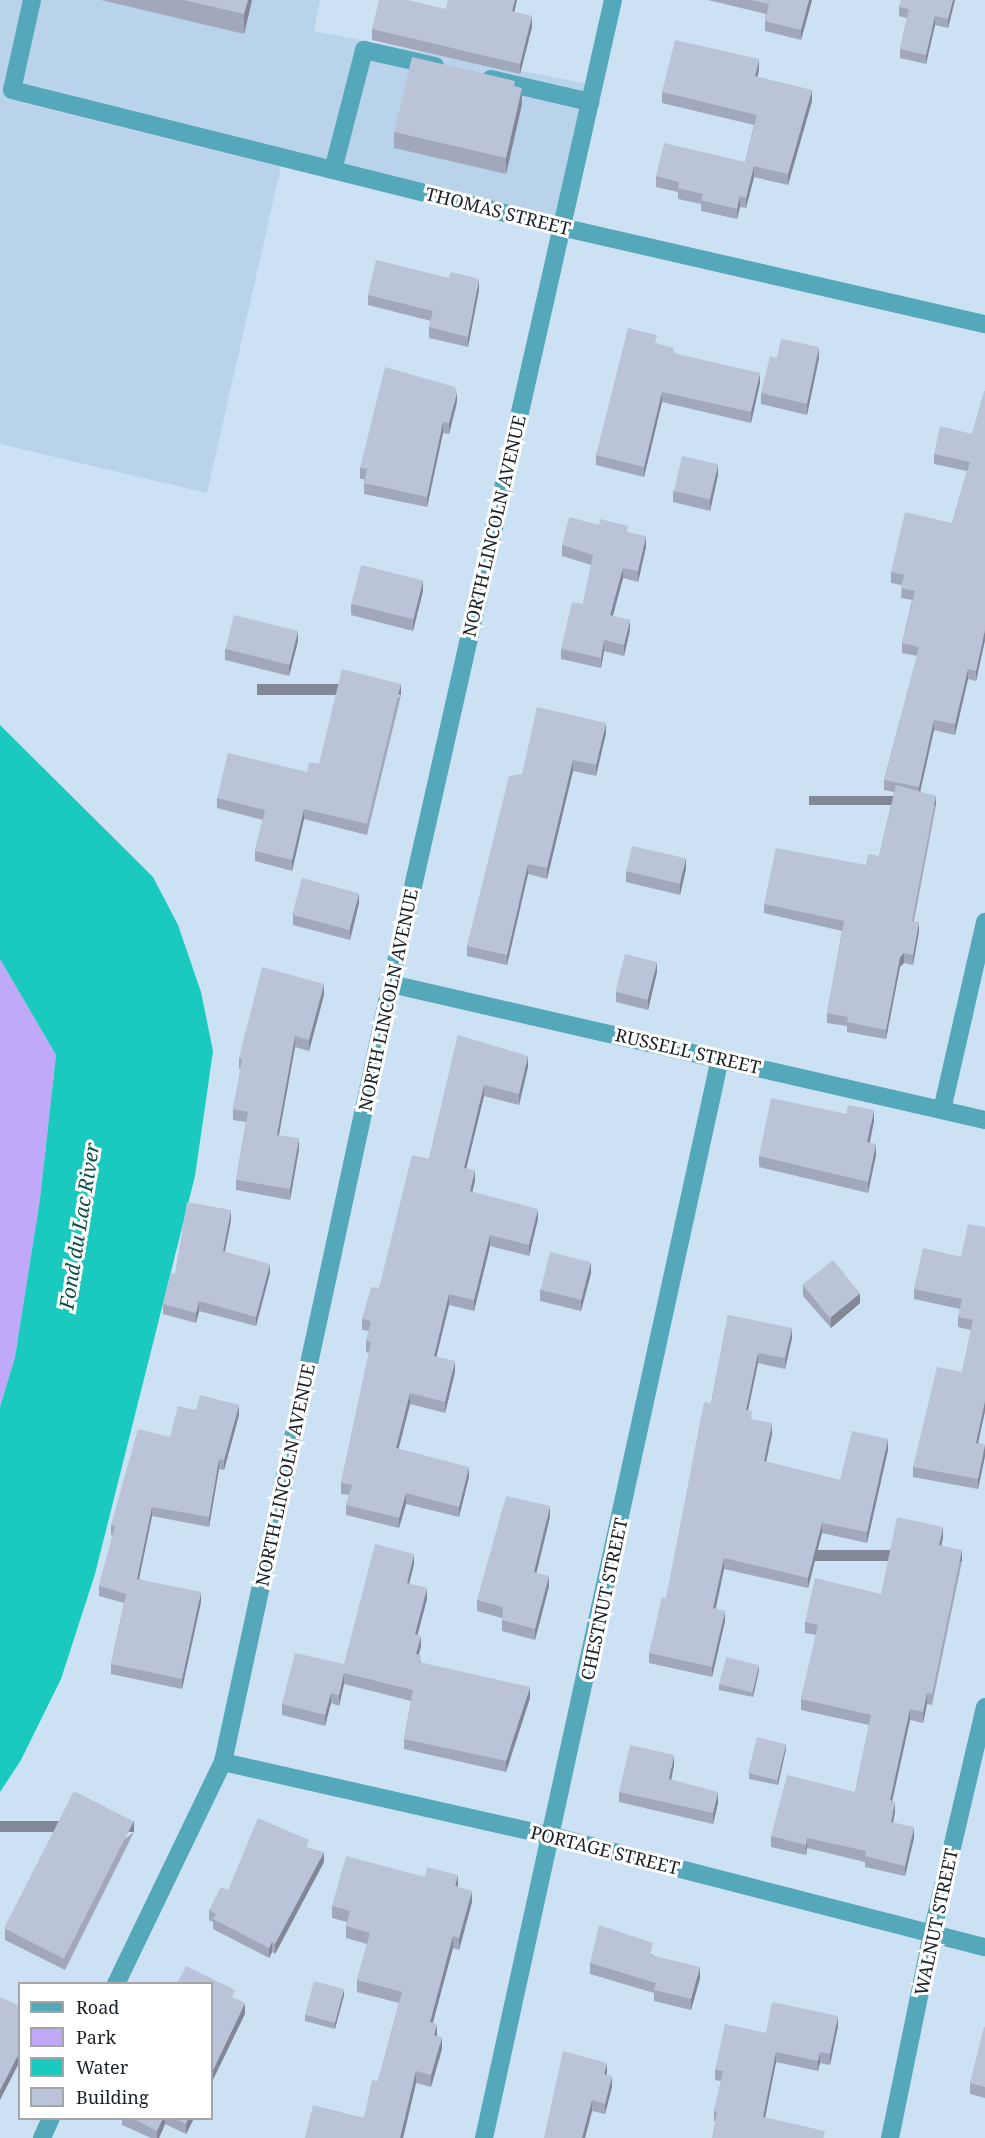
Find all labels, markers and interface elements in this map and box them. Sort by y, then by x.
street label: THOMAS STREET [423,183,573,239]
street label: NORTH LINCOLN AVENUE [458,413,530,639]
street label: NORTH LINCOLN AVENUE [354,887,422,1113]
street label: RUSSELL STREET [613,1024,763,1078]
water label: Fond du Lac River [54,1141,104,1311]
street label: NORTH LINCOLN AVENUE [251,1362,319,1588]
street label: CHESTNUT STREET [576,1516,632,1682]
street label: PORTAGE STREET [528,1821,682,1879]
street label: WALNUT STREET [910,1847,962,1997]
legend [18,1982,213,2120]
text: Road [76,1995,119,2019]
text: Park [76,2025,116,2049]
text: Water [76,2055,128,2079]
text: Building [76,2085,149,2109]

